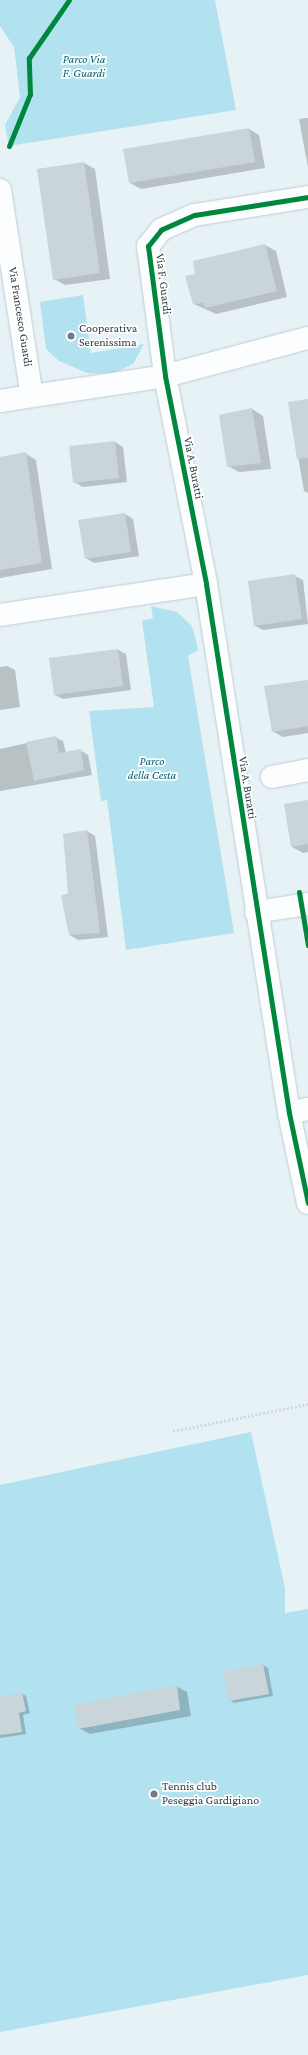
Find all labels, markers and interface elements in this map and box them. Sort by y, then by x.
park label: Parco Via F. Guardi [63,53,105,81]
street label: Via F. Guardi [152,253,174,315]
street label: Via Francesco Guardi [5,266,35,368]
place label: Cooperativa Serenissima [79,322,137,350]
marker: Cooperativa Serenissima [66,331,76,341]
street label: Via A. Buratti [180,436,206,500]
park label: Parco della Cesta [128,755,176,783]
street label: Via A. Buratti [235,756,259,820]
place label: Tennis club Peseggia Gardigiano [162,1780,259,1808]
marker: Tennis club Peseggia Gardigiano [149,1789,159,1799]

